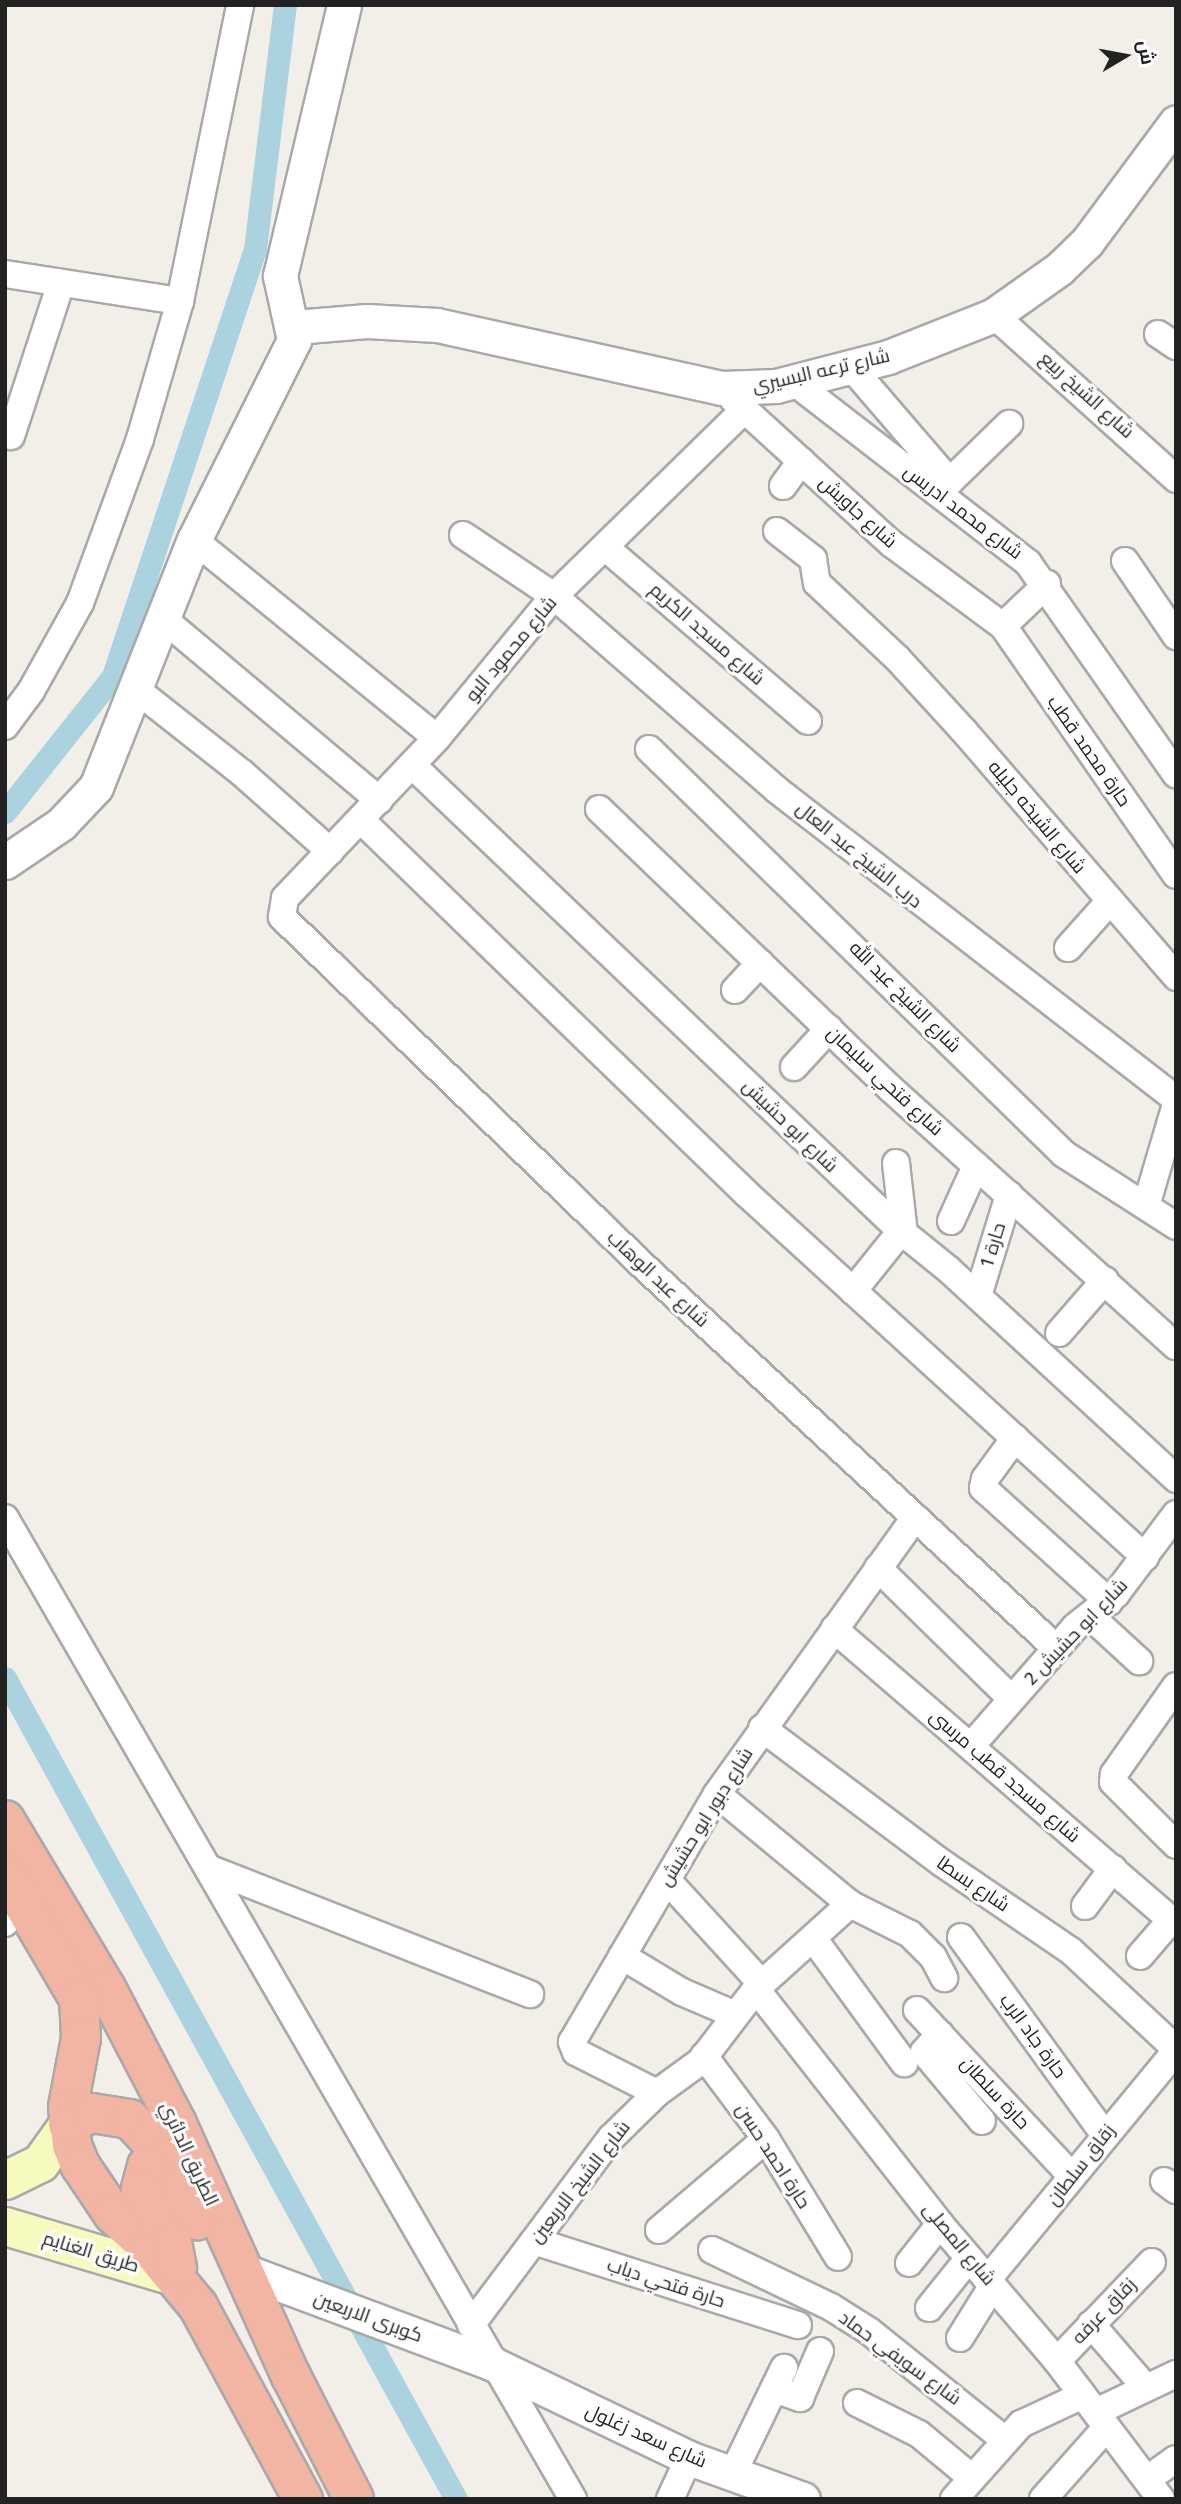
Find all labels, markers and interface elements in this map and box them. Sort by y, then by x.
north arrow [1090,21,1160,91]
text: ش [1133,38,1160,66]
street label: شارع ترعه البسيري [750,344,892,398]
street label: شارع الشيخ ربيع [1035,347,1139,443]
street label: شارع محمد ادريس [899,460,1027,564]
street label: شارع جاويش [814,471,902,553]
street label: شارع مسجد الكريم [645,578,769,690]
street label: شارع محمود البو [460,592,562,706]
street label: حارة محمد قطب [1042,691,1136,811]
street label: شارع الشيخه جليله [983,756,1091,878]
street label: درب الشيخ عبد العال [791,797,927,913]
street label: شارع الشيخ عبد الله [845,937,965,1057]
street label: شارع فتحي سليمان [822,1021,948,1141]
street label: شارع ابو حشيش [737,1075,843,1177]
street label: حارة 1 [975,1220,1011,1270]
street label: شارع عبد الوهاب [602,1226,714,1332]
street label: شارع ابو حشيش 2 [1020,1574,1132,1690]
street label: شارع مسجد قطب مرسى [925,1704,1085,1848]
street label: شارع دبور ابو حشيش [654,1743,758,1891]
street label: شارع بسطا [932,1851,1014,1917]
street label: حارة جاد الرب [995,1989,1071,2083]
street label: حارة سلطان [956,2052,1034,2134]
street label: الطريق الدائري [155,2098,223,2210]
street label: حارة احمد حسن [731,2099,815,2213]
street label: شارع الشيخ الاربعين [525,2116,635,2248]
street label: زقاق سلطان [1042,2120,1120,2210]
street label: شارع المصلى [918,2198,1000,2290]
street label: طريق الغنايم [40,2227,142,2277]
street label: حارة فتحي دياب [604,2253,728,2313]
street label: زقاق عرفه [1067,2273,1141,2349]
street label: كوبرى الاربعين [311,2287,425,2347]
street label: شارع سويفي حماد [834,2306,966,2410]
street label: شارع سعد زغلول [582,2399,710,2473]

